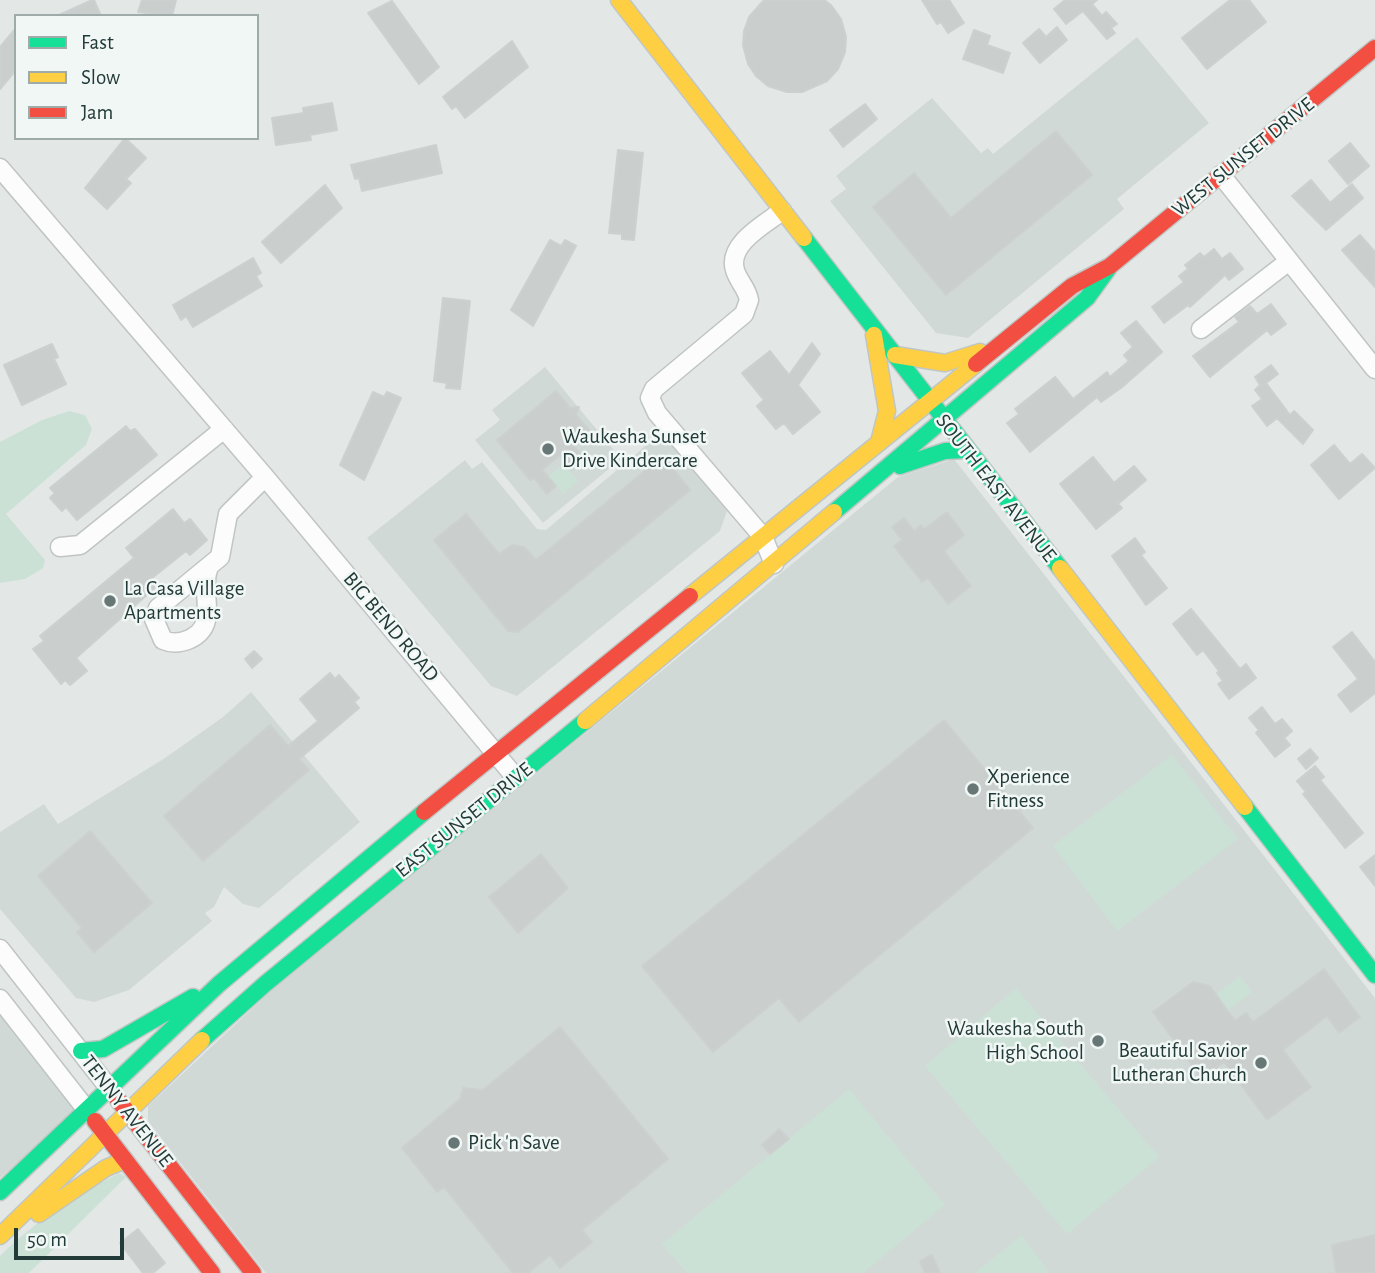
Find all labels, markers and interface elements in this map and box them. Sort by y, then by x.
legend [14,14,259,140]
text: Fast [81,32,114,53]
text: Slow [81,67,120,88]
street label: WEST SUNSET DRIVE [1167,92,1319,222]
text: Jam [81,102,113,123]
street label: SOUTH EAST AVENUE [930,409,1062,567]
place label: Waukesha Sunset Drive Kindercare [562,424,706,474]
marker: Waukesha Sunset Drive Kindercare [540,441,556,457]
street label: BIG BEND ROAD [338,567,444,687]
place label: La Casa Village Apartments [124,576,244,626]
marker: La Casa Village Apartments [102,593,118,609]
street label: EAST SUNSET DRIVE [390,757,538,883]
place label: Xperience Fitness [987,764,1070,814]
marker: Xperience Fitness [965,781,981,797]
place label: Waukesha South High School [947,1016,1084,1066]
marker: Waukesha South High School [1090,1033,1106,1049]
place label: Beautiful Savior Lutheran Church [1112,1038,1247,1088]
street label: TENNY AVENUE [76,1050,178,1172]
marker: Beautiful Savior Lutheran Church [1253,1055,1269,1071]
place label: Pick 'n Save [468,1130,560,1156]
marker: Pick 'n Save [446,1135,462,1151]
scale bar [18,1214,128,1258]
text: 50 m [27,1229,67,1250]

